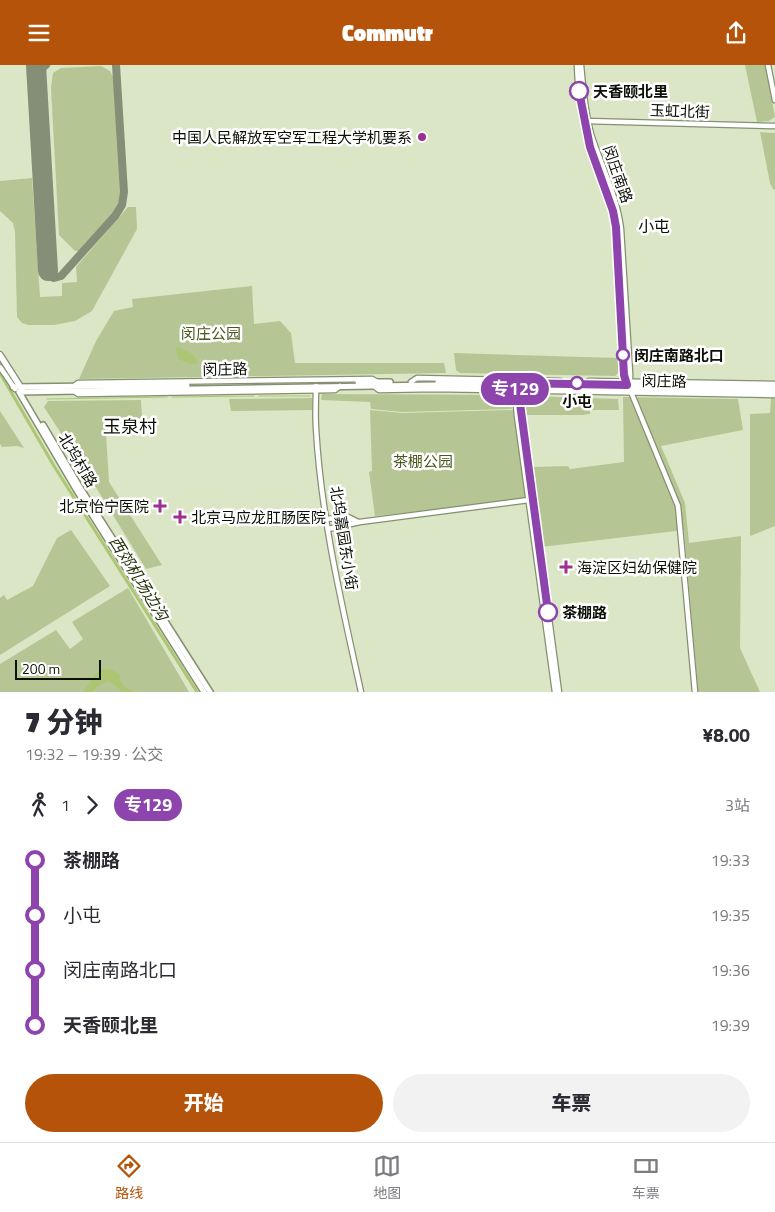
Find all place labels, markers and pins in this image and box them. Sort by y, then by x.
place label: 天香颐北里 [593,80,668,103]
marker: 天香颐北里 [569,81,589,101]
place label: 中国人民解放军空军工程大学机要系 [172,126,412,149]
marker: 中国人民解放军空军工程大学机要系 [416,131,428,143]
place label: 闵庄南路北口 [634,344,724,367]
marker: 闵庄南路北口 [616,348,630,362]
marker: 小屯 [570,376,584,390]
place label: 小屯 [562,390,592,413]
place label: 北京怡宁医院 [59,495,149,518]
marker: 北京怡宁医院 [153,499,167,513]
place label: 北京马应龙肛肠医院 [191,506,326,529]
marker: 北京马应龙肛肠医院 [173,510,187,524]
place label: 海淀区妇幼保健院 [577,556,697,579]
marker: 海淀区妇幼保健院 [559,560,573,574]
place label: 茶棚路 [562,601,607,624]
marker: 茶棚路 [538,602,558,622]

